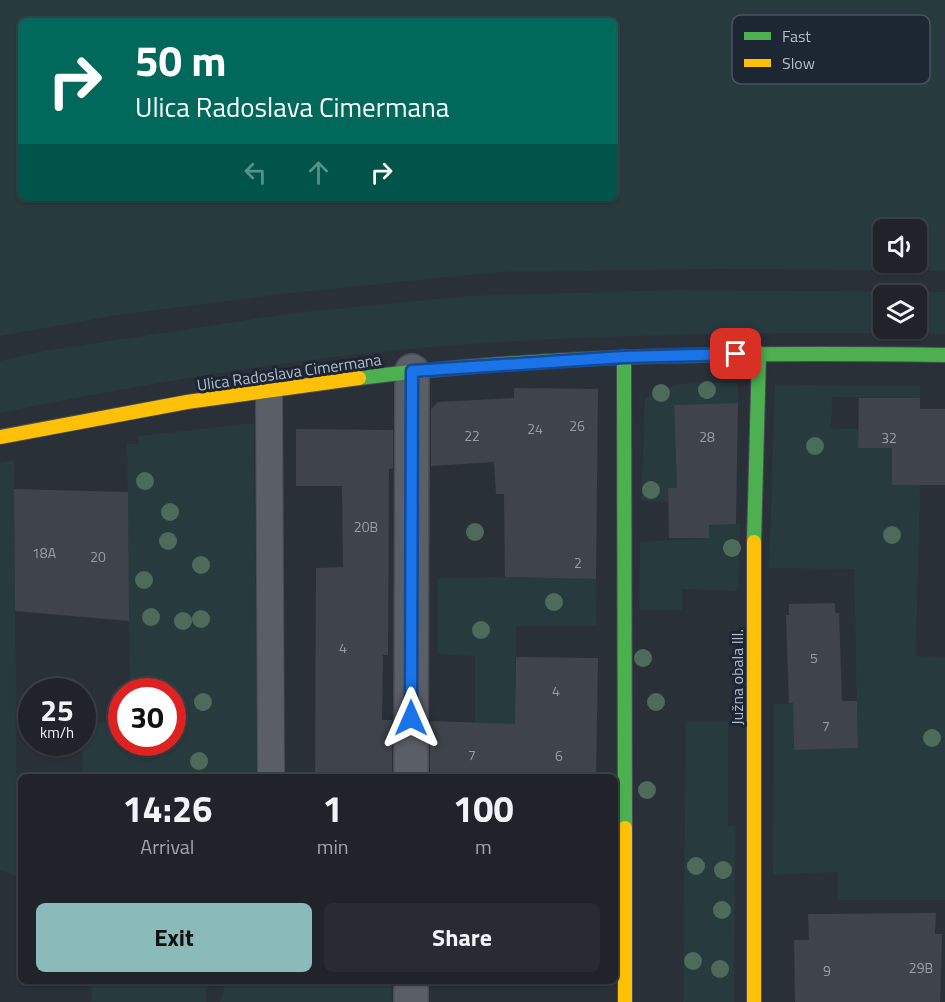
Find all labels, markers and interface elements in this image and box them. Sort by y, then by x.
legend [732,15,930,84]
text: Fast [782,24,811,48]
text: 50 m [135,28,227,92]
icon: right [36,42,114,120]
text: Slow [782,51,815,75]
text: Ulica Radoslava Cimermana [135,86,449,127]
icon: left [239,156,272,189]
icon: ahead [302,156,335,189]
icon: right [365,156,398,189]
map controls [873,219,927,339]
button: sound [873,219,927,273]
button: layers [873,285,927,339]
pin [710,328,761,379]
icon: arrive [719,337,752,370]
street label: Ulica Radoslava Cimermana [195,347,383,397]
house number: 26 [569,415,585,436]
house number: 24 [527,418,543,439]
house number: 22 [464,425,480,446]
house number: 28 [699,426,715,447]
house number: 32 [881,427,897,448]
house number: 20B [354,516,378,537]
house number: 18A [32,542,57,563]
house number: 20 [90,546,106,567]
house number: 2 [574,552,582,573]
street label: Južna obala III. [725,629,749,725]
house number: 4 [339,637,347,658]
house number: 5 [810,647,818,668]
speed limit sign: 30 [108,678,186,756]
house number: 4 [552,680,560,701]
position arrow [379,686,443,750]
text: 25 [40,687,74,733]
house number: 7 [822,715,830,736]
text: km/h [40,721,74,744]
house number: 7 [468,744,476,765]
house number: 6 [555,745,563,766]
text: 14:26 [122,781,212,836]
text: 1 [323,781,343,836]
text: 100 [453,781,514,836]
text: Arrival [140,831,195,862]
text: min [317,831,349,862]
text: m [475,831,492,862]
button: Exit [36,903,312,972]
button: Share [324,903,600,972]
house number: 29B [909,957,933,978]
house number: 9 [823,960,831,981]

